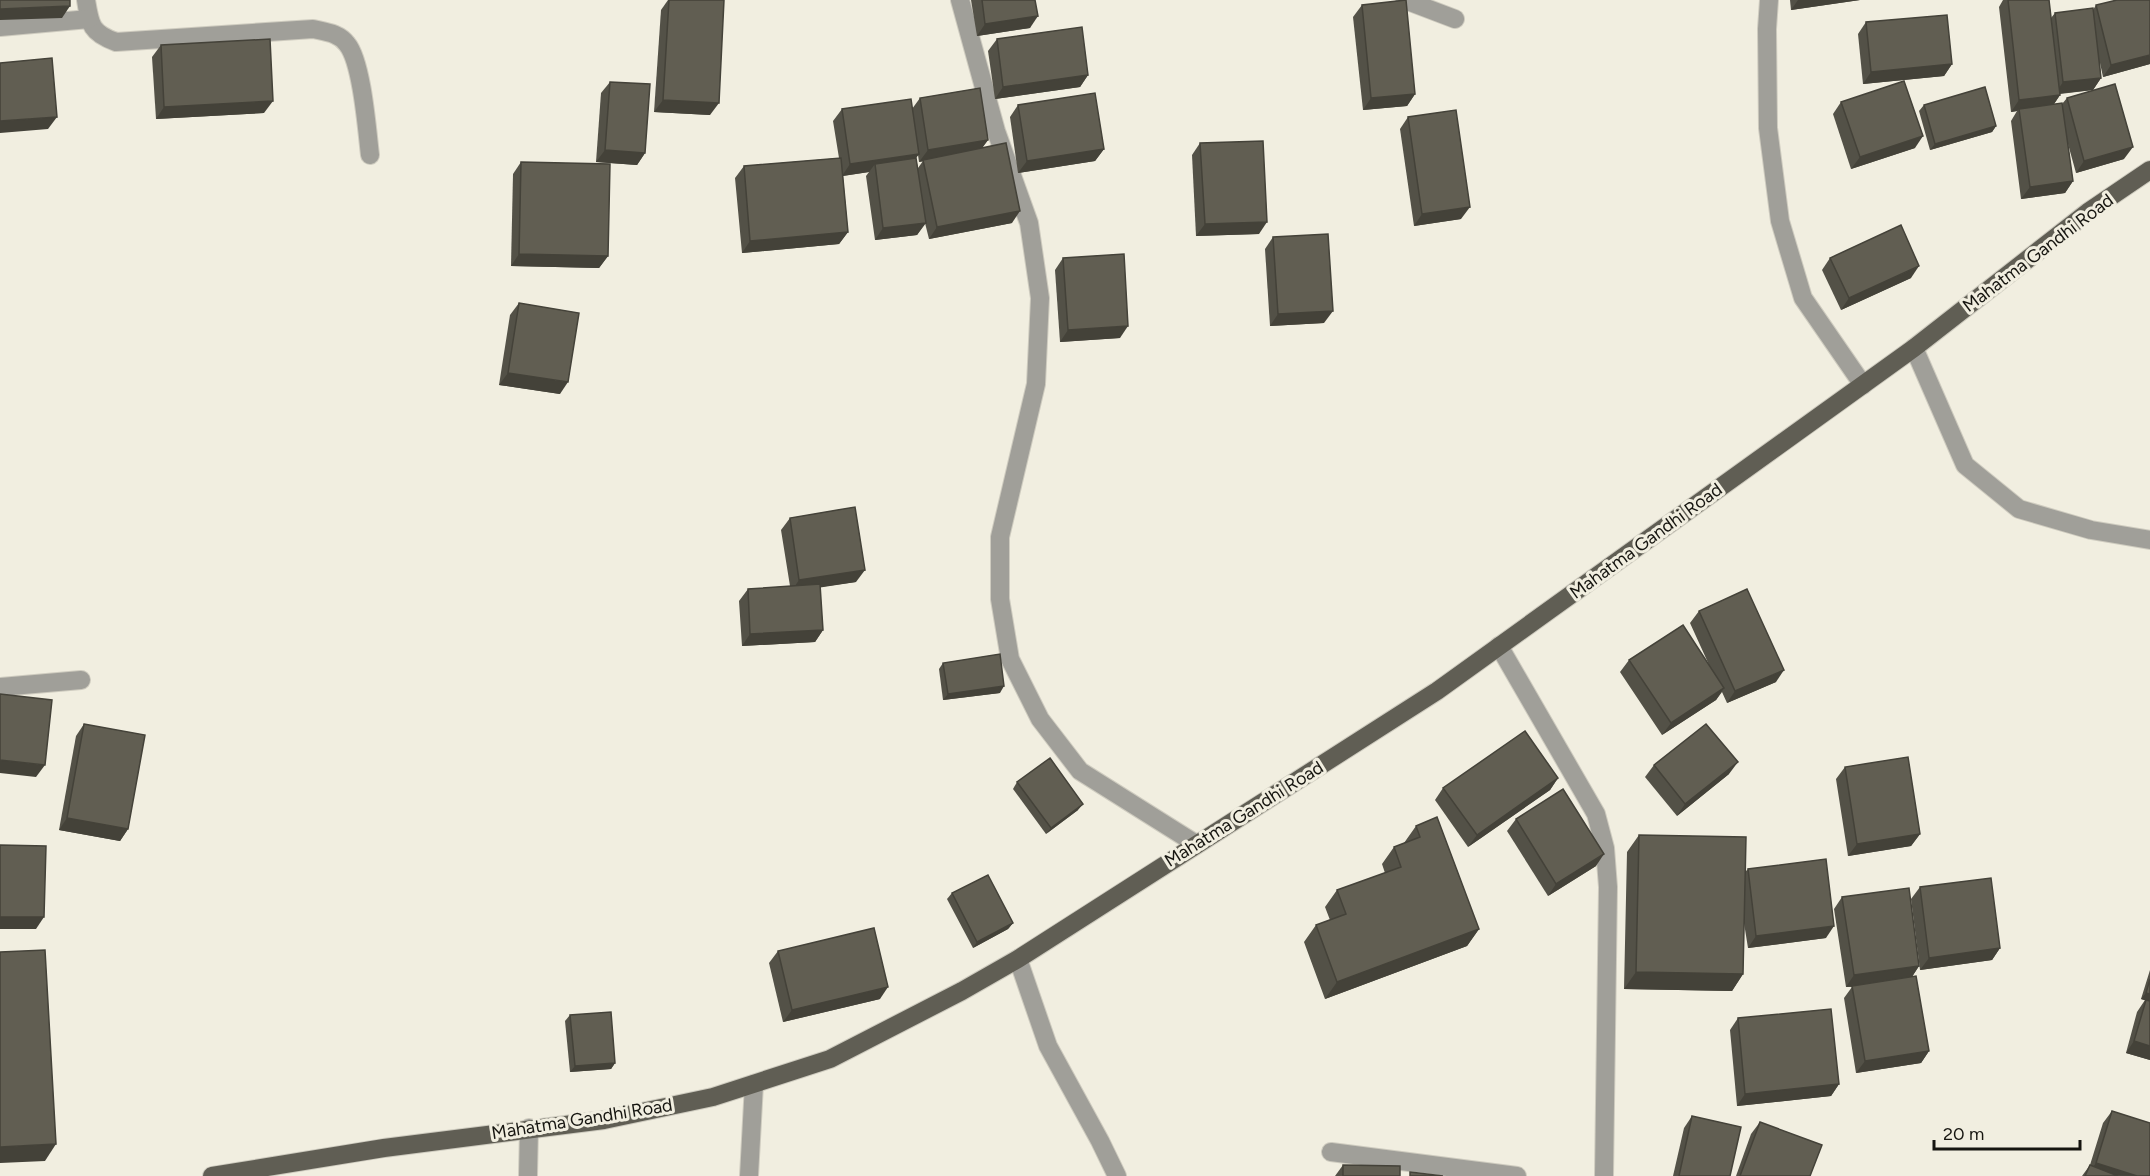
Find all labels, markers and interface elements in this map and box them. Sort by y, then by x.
street label: Mahatma Gandhi Road [1958,189,2118,317]
street label: Mahatma Gandhi Road [1566,478,1726,604]
street label: Mahatma Gandhi Road [1161,756,1327,872]
street label: Mahatma Gandhi Road [490,1094,674,1144]
scale bar [1934,1113,2080,1151]
text: 20 m [1943,1123,1984,1145]

